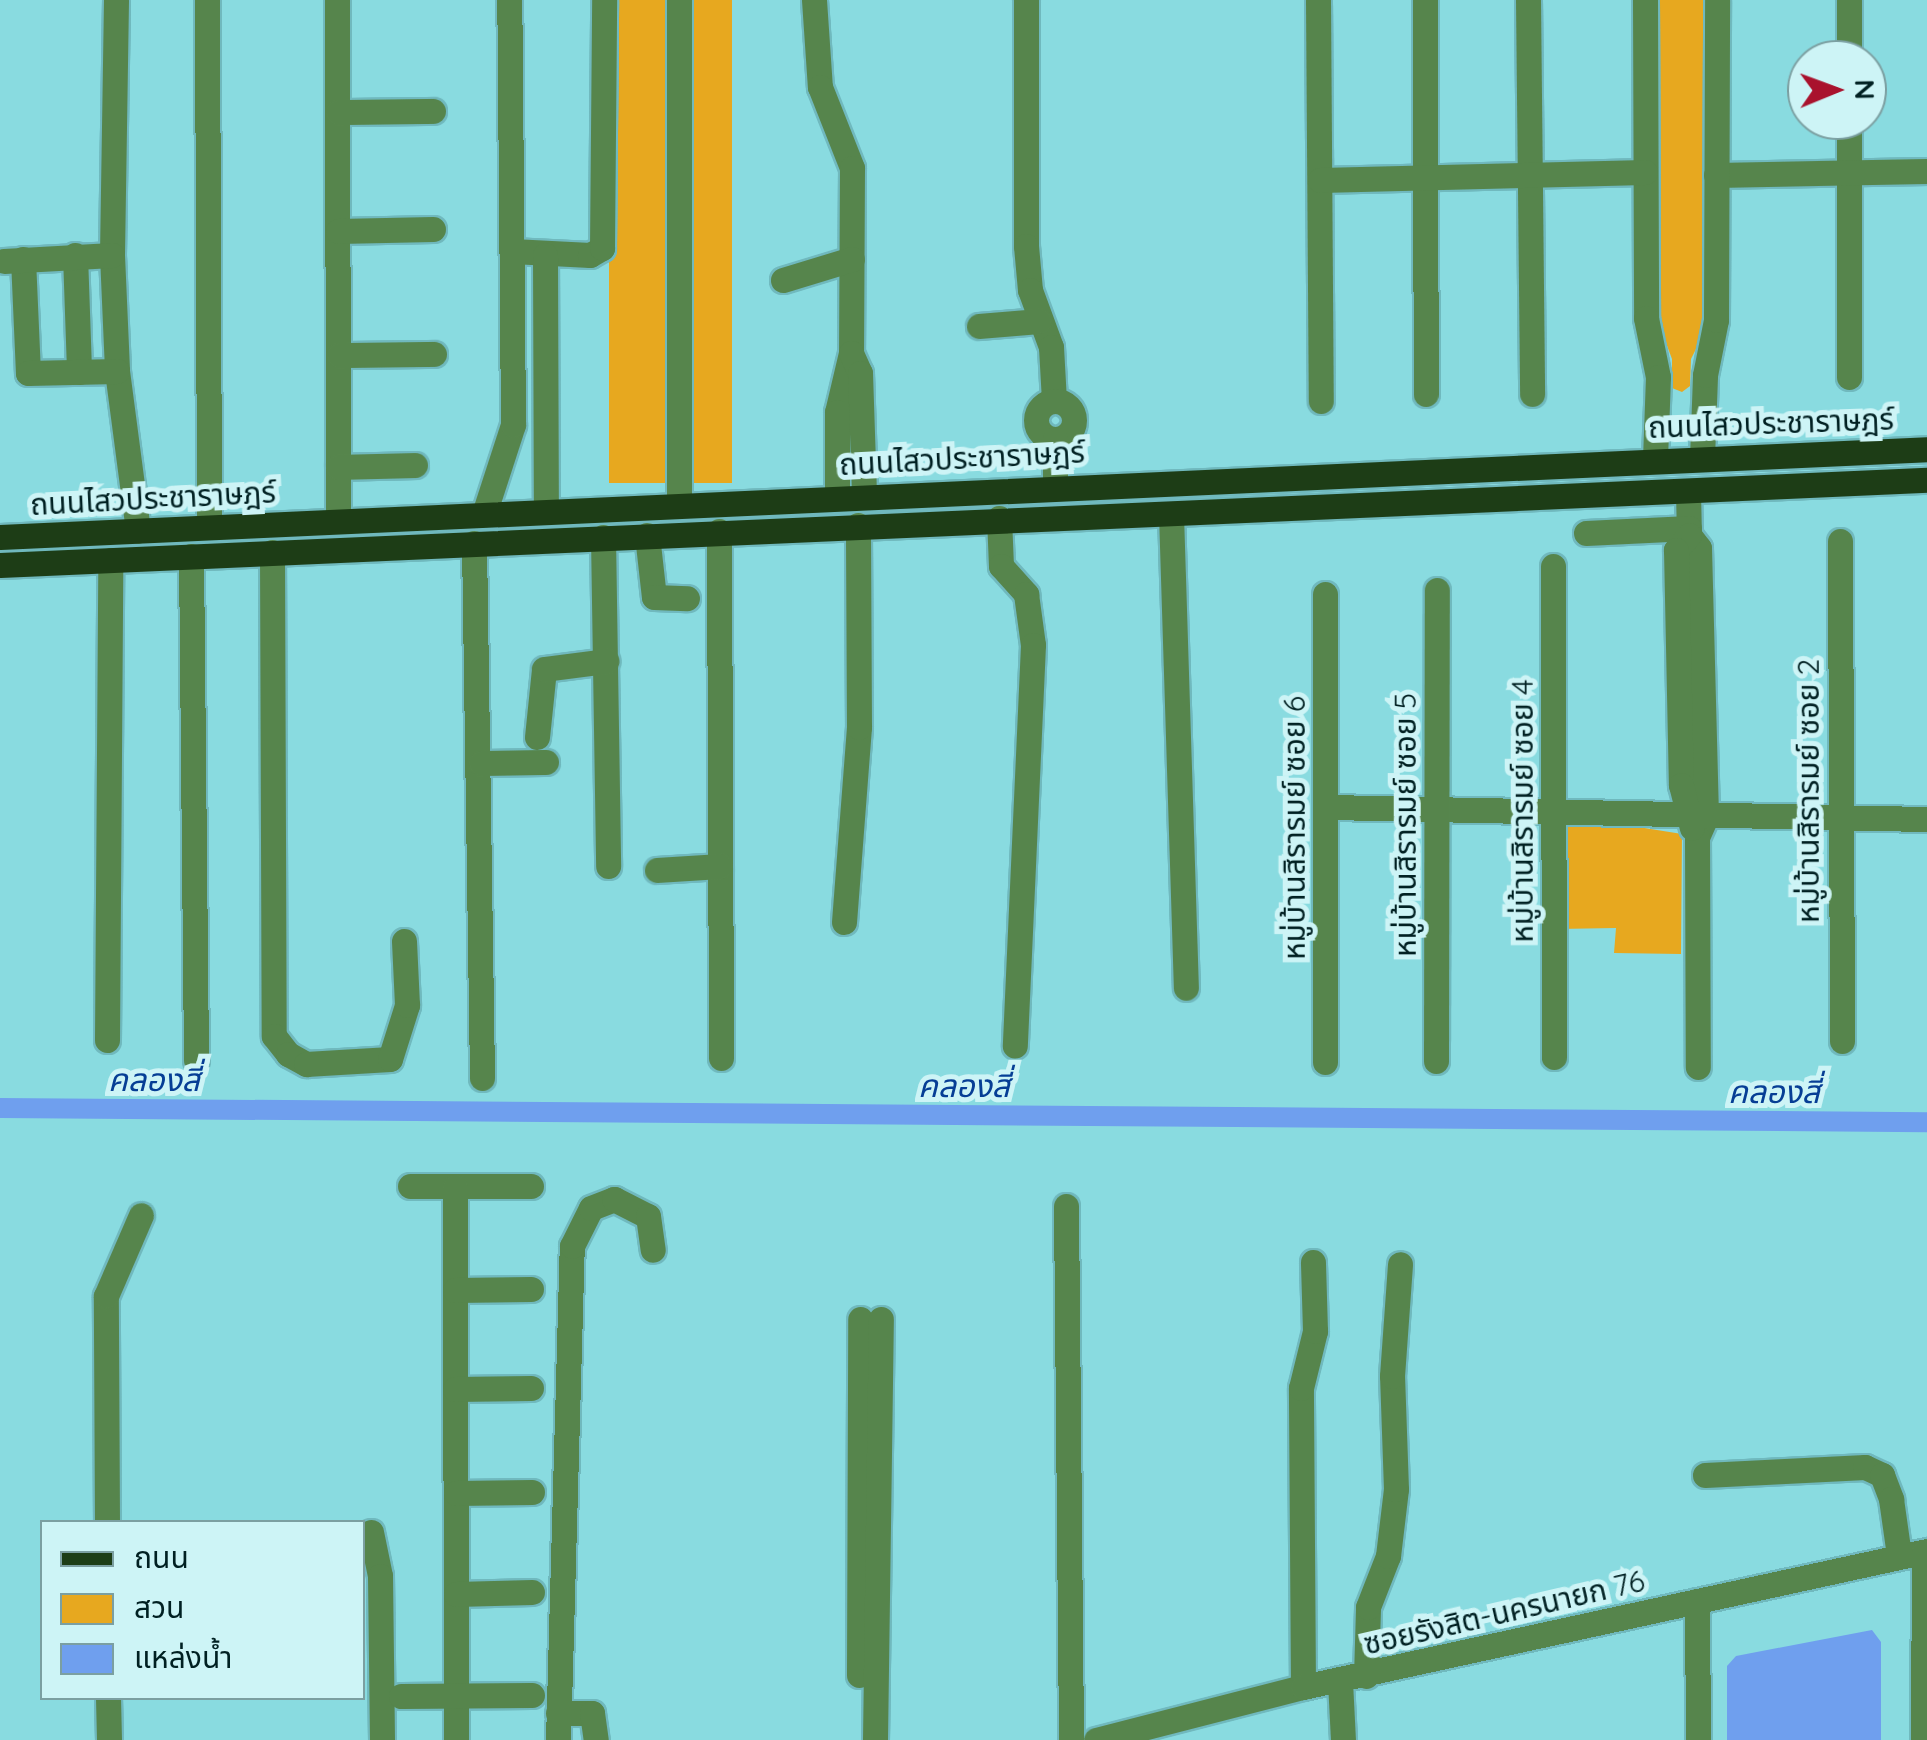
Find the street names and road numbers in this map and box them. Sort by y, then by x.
street label: ถนนไสวประชาราษฎร์ [1647,401,1895,445]
street label: ถนนไสวประชาราษฎร์ [838,434,1086,482]
street label: ถนนไสวประชาราษฎร์ [29,474,277,522]
street label: หมู่บ้านสิรารมย์ ซอย 2 [1790,659,1826,923]
street label: หมู่บ้านสิรารมย์ ซอย 4 [1504,679,1540,943]
street label: หมู่บ้านสิรารมย์ ซอย 5 [1387,693,1423,957]
street label: หมู่บ้านสิรารมย์ ซอย 6 [1276,696,1312,960]
street label: ซอยรังสิต-นครนายก 76 [1360,1562,1648,1662]

